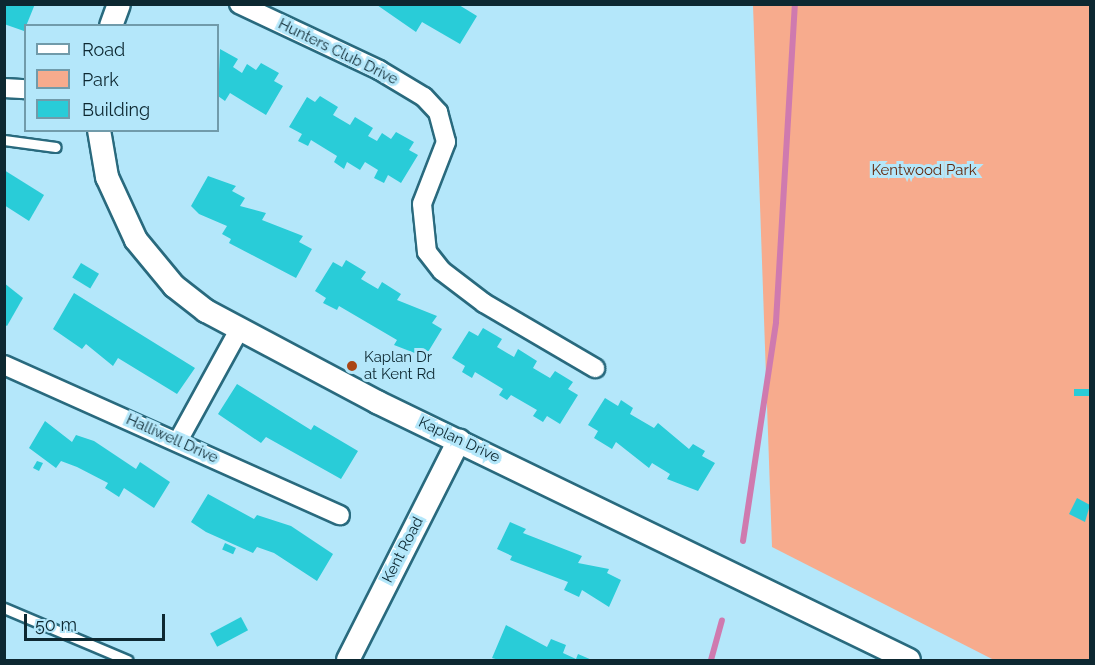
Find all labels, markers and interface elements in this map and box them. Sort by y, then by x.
street label: Hunters Club Drive [275,15,401,89]
legend [24,24,219,132]
text: Road [82,39,125,60]
text: Park [82,69,119,90]
text: Building [82,99,150,120]
park label: Kentwood Park [871,162,977,180]
place label: Kaplan Dr at Kent Rd [364,348,435,383]
marker: Kaplan Dr at Kent Rd [345,359,359,373]
street label: Halliwell Drive [123,411,221,467]
street label: Kaplan Drive [415,413,503,467]
street label: Kent Road [379,514,427,586]
scale bar [27,602,168,640]
text: 50 m [35,614,77,635]

